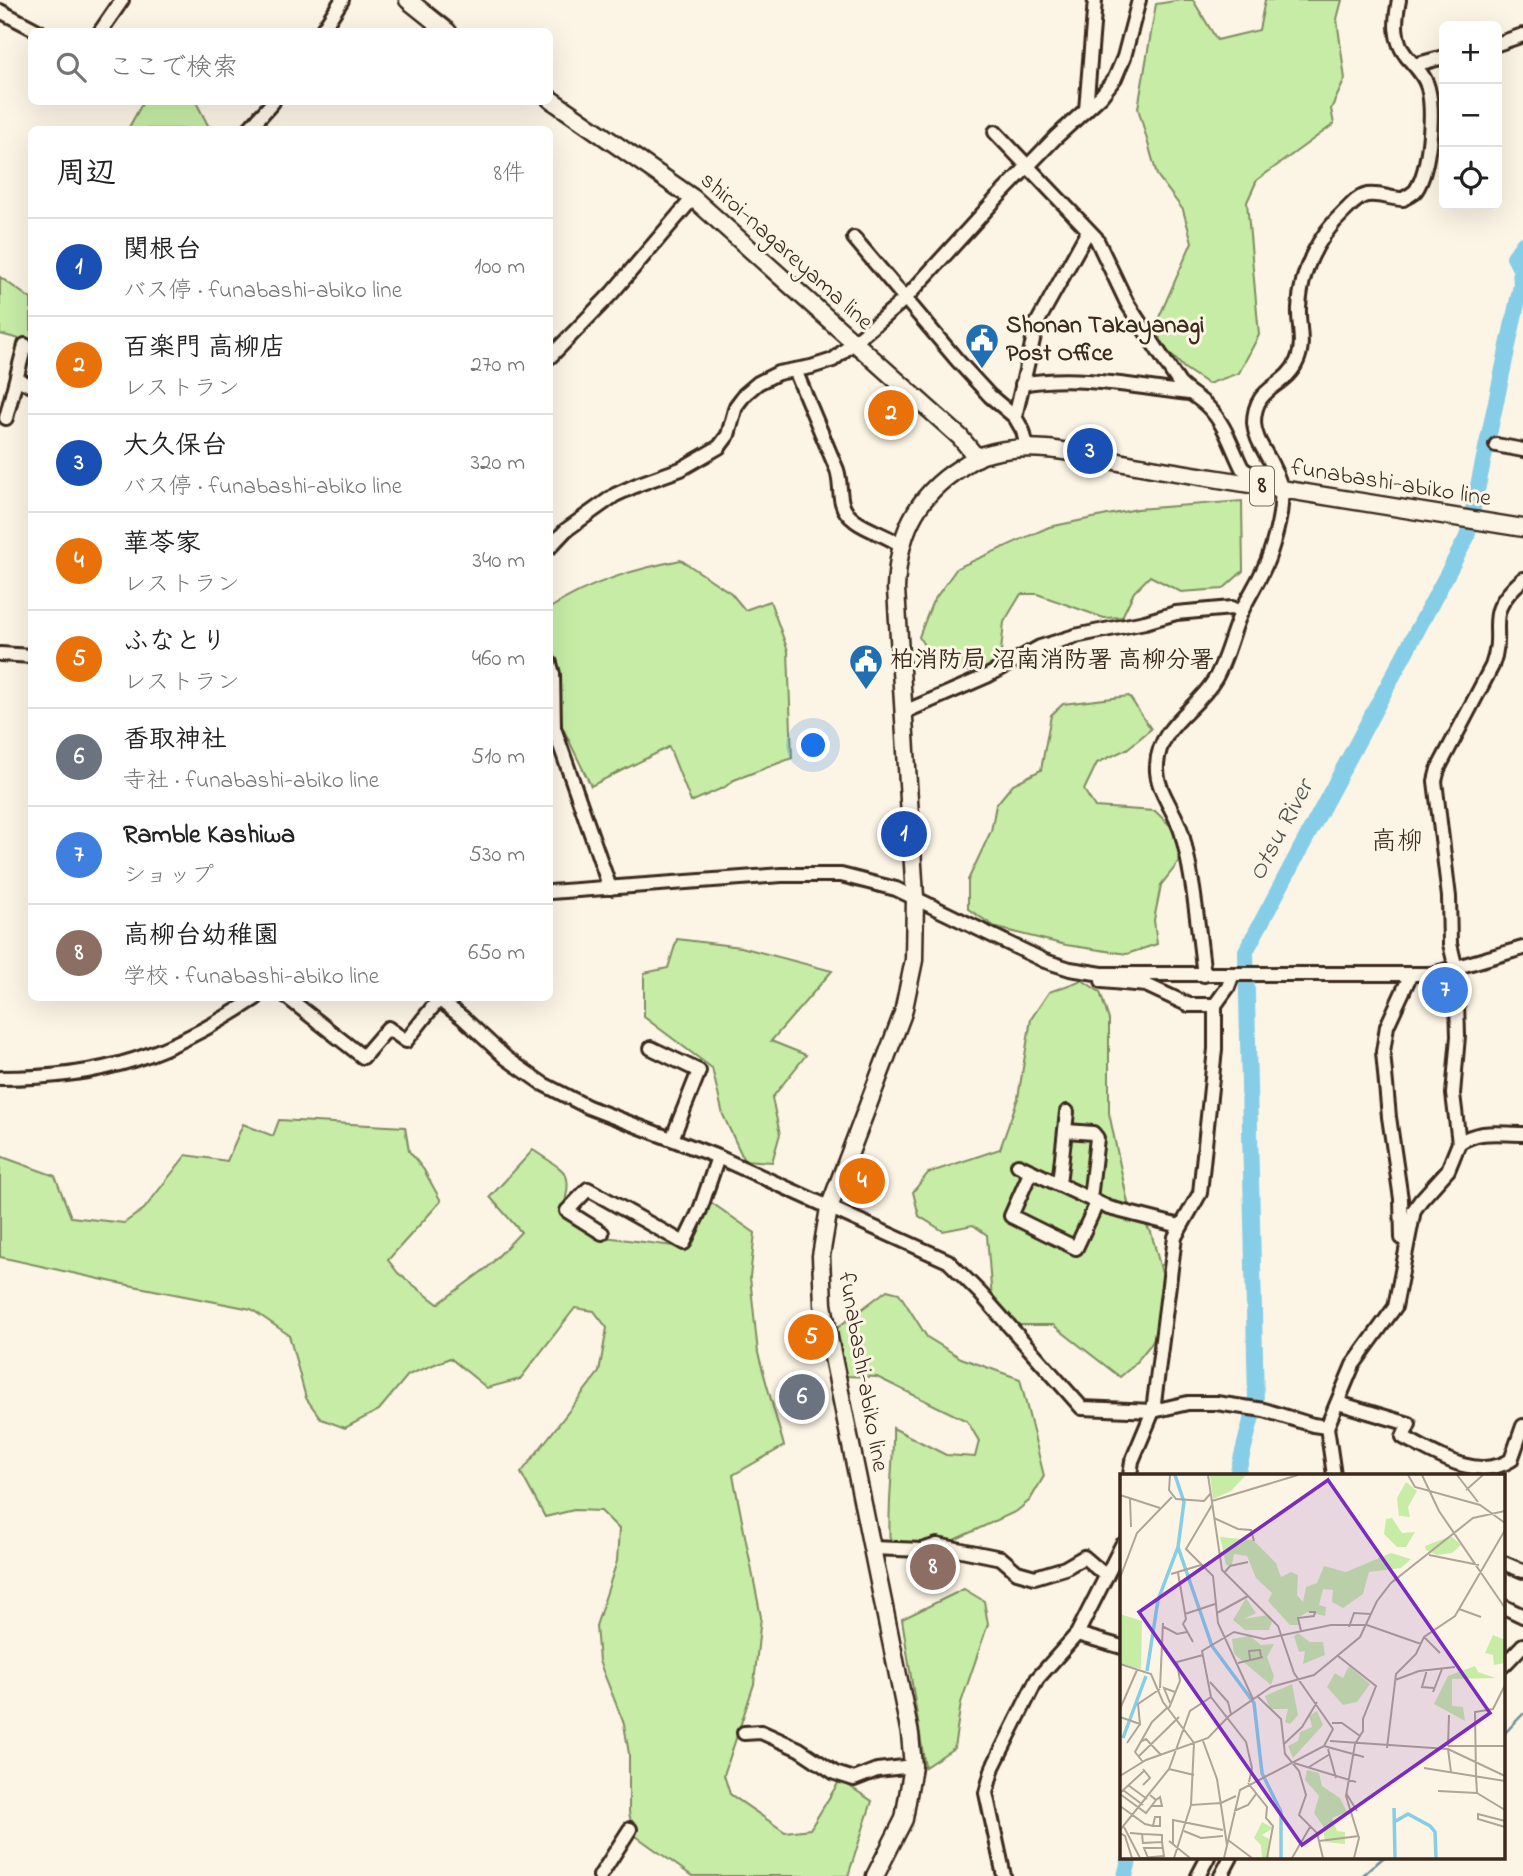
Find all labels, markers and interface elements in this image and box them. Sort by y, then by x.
map controls [1439,21,1502,210]
button: + [1439,21,1502,84]
search box [28,28,553,105]
icon: search [52,48,90,86]
text: ここで検索 [108,50,238,88]
button: − [1439,84,1502,147]
button: locate [1439,147,1502,210]
text: 周辺 [56,153,116,197]
text: 8件 [493,158,525,191]
street label: shiroi-nagareyama line [691,164,881,340]
text: 関根台 [123,232,201,270]
text: 1 [75,251,83,284]
text: 100 m [474,251,525,284]
text: バス停 · funabashi-abiko line [123,275,402,308]
place label: Shonan Takayanagi Post Office [1006,309,1204,372]
public building icon: Shonan Takayanagi Post Office [963,321,1001,370]
text: 百楽門 高柳店 [123,330,286,368]
text: 2 [73,349,85,382]
text: 270 m [471,349,525,382]
text: レストラン [123,373,240,406]
pin: 2 [868,387,914,439]
pin: 3 [1067,425,1113,477]
text: 大久保台 [123,428,227,466]
text: 3 [74,447,84,480]
text: 320 m [471,447,525,480]
street label: funabashi-abiko line [1288,451,1494,517]
road number: 8 [1250,466,1274,506]
text: バス停 · funabashi-abiko line [123,471,402,504]
text: 華苓家 [123,526,201,564]
text: 4 [74,545,84,578]
text: 340 m [472,545,525,578]
text: レストラン [123,569,240,602]
text: ふなとり [123,624,227,662]
public building icon: 柏消防局 沼南消防署 高柳分署 [847,642,885,691]
text: 5 [72,643,86,676]
text: 460 m [472,643,525,676]
place label: 柏消防局 沼南消防署 高柳分署 [890,644,1214,679]
text: レストラン [123,667,240,700]
text: 香取神社 [123,722,227,760]
your location [796,728,830,762]
text: 6 [74,741,84,774]
text: 510 m [471,741,525,774]
text: 寺社 · funabashi-abiko line [123,765,379,798]
water label: Otsu River [1239,771,1326,888]
pin: 1 [881,808,927,860]
text: Ramble Kashiwa [123,817,295,855]
district label: 高柳 [1371,824,1423,862]
text: 7 [74,839,84,872]
text: 530 m [469,839,525,872]
text: ショップ [123,860,214,893]
text: 高柳台幼稚園 [123,918,279,956]
text: 8 [75,937,83,970]
text: 650 m [468,937,525,970]
text: 学校 · funabashi-abiko line [123,961,379,994]
pin: 7 [1422,964,1468,1016]
pin: 4 [839,1155,885,1207]
street label: funabashi-abiko line [827,1269,897,1475]
pin: 5 [788,1311,834,1363]
pin: 6 [779,1371,825,1423]
inset map [1120,1474,1506,1858]
pin: 8 [910,1541,956,1593]

